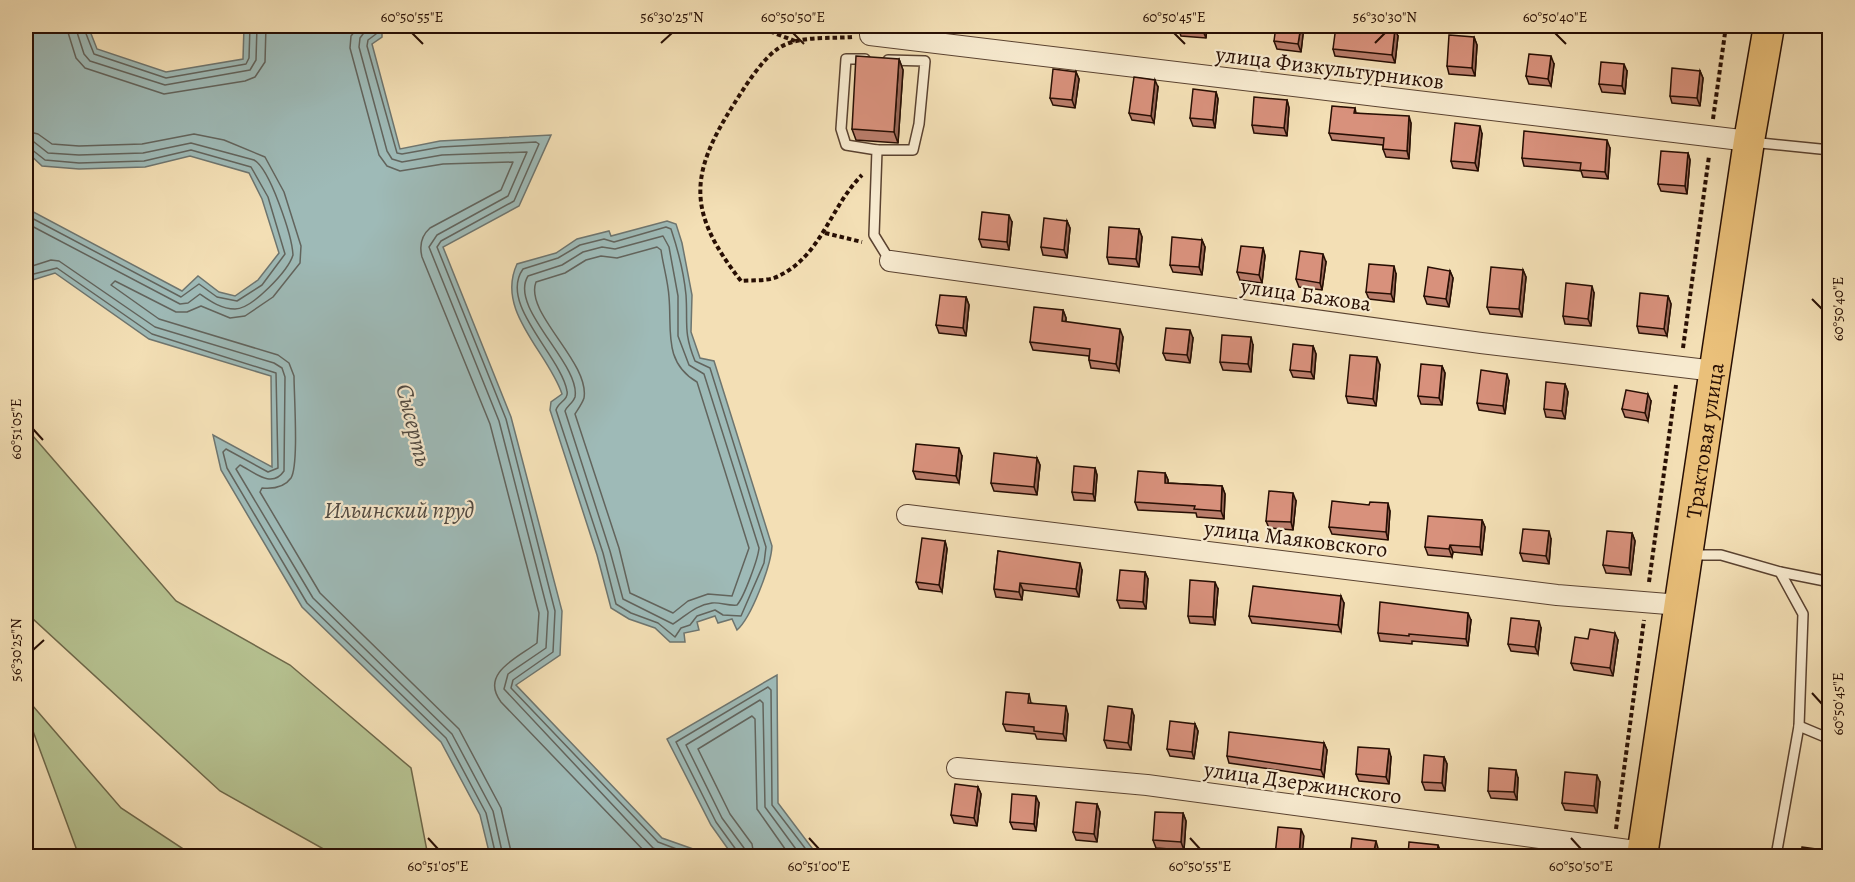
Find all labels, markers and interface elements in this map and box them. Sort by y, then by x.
text: 60°50'55"E [381,7,443,27]
text: 56°30'25"N [640,7,704,27]
text: 60°50'50"E [761,7,825,27]
text: 60°50'45"E [1142,7,1206,27]
text: 56°30'30"N [1353,7,1417,27]
text: 60°50'40"E [1523,7,1587,27]
street label: улица Физкультурников [1213,39,1446,97]
street label: улица Бажова [1238,271,1374,319]
text: 60°50'40"E [1828,277,1848,341]
street label: Трактовая улица [1679,360,1732,521]
water label: Сысерть [388,380,440,470]
text: 60°51'05"E [6,398,26,460]
water label: Ильинский пруд [324,494,474,526]
street label: улица Маяковского [1202,513,1389,565]
text: 56°30'25"N [6,618,26,682]
text: 60°50'45"E [1828,672,1848,736]
street label: улица Дзержинского [1201,754,1404,812]
text: 60°51'05"E [407,856,469,876]
text: 60°51'00"E [787,856,851,876]
text: 60°50'55"E [1169,856,1231,876]
text: 60°50'50"E [1549,856,1613,876]

